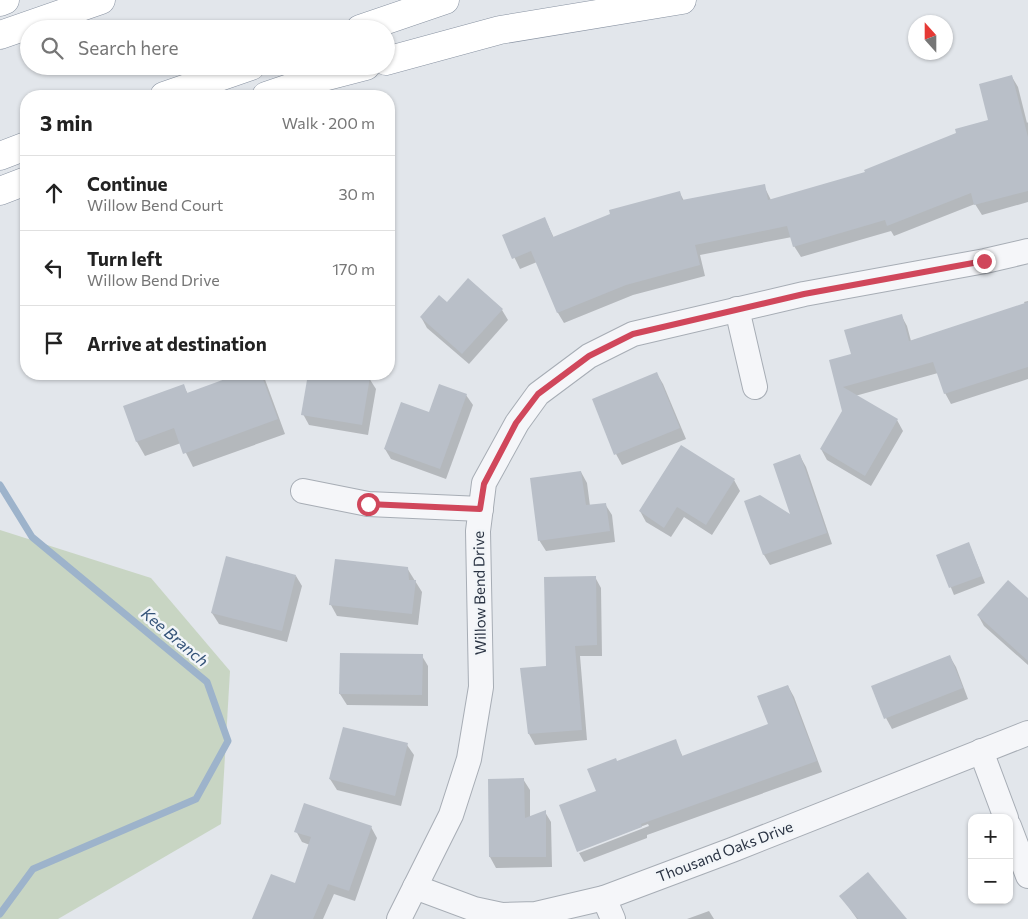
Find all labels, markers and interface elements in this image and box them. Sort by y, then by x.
north arrow [908,15,953,60]
search box [20,20,395,75]
icon: search [38,34,66,62]
text: Search here [78,36,178,59]
text: 3 min [40,110,93,135]
text: Walk · 200 m [282,113,375,132]
text: Continue [87,172,167,195]
icon: ahead [40,179,68,207]
text: 30 m [338,184,375,203]
text: Willow Bend Court [87,195,223,214]
text: Turn left [87,247,162,270]
route end [973,250,996,273]
icon: left [40,254,68,282]
text: 170 m [332,259,375,278]
text: Willow Bend Drive [87,270,220,289]
icon: arrive [40,329,68,357]
text: Arrive at destination [87,332,267,355]
route start [357,493,380,516]
street label: Willow Bend Drive [469,531,489,655]
water label: Kee Branch [138,603,212,670]
map controls [968,814,1013,904]
button: + [968,814,1013,859]
street label: Thousand Oaks Drive [654,817,795,885]
button: − [968,859,1013,904]

